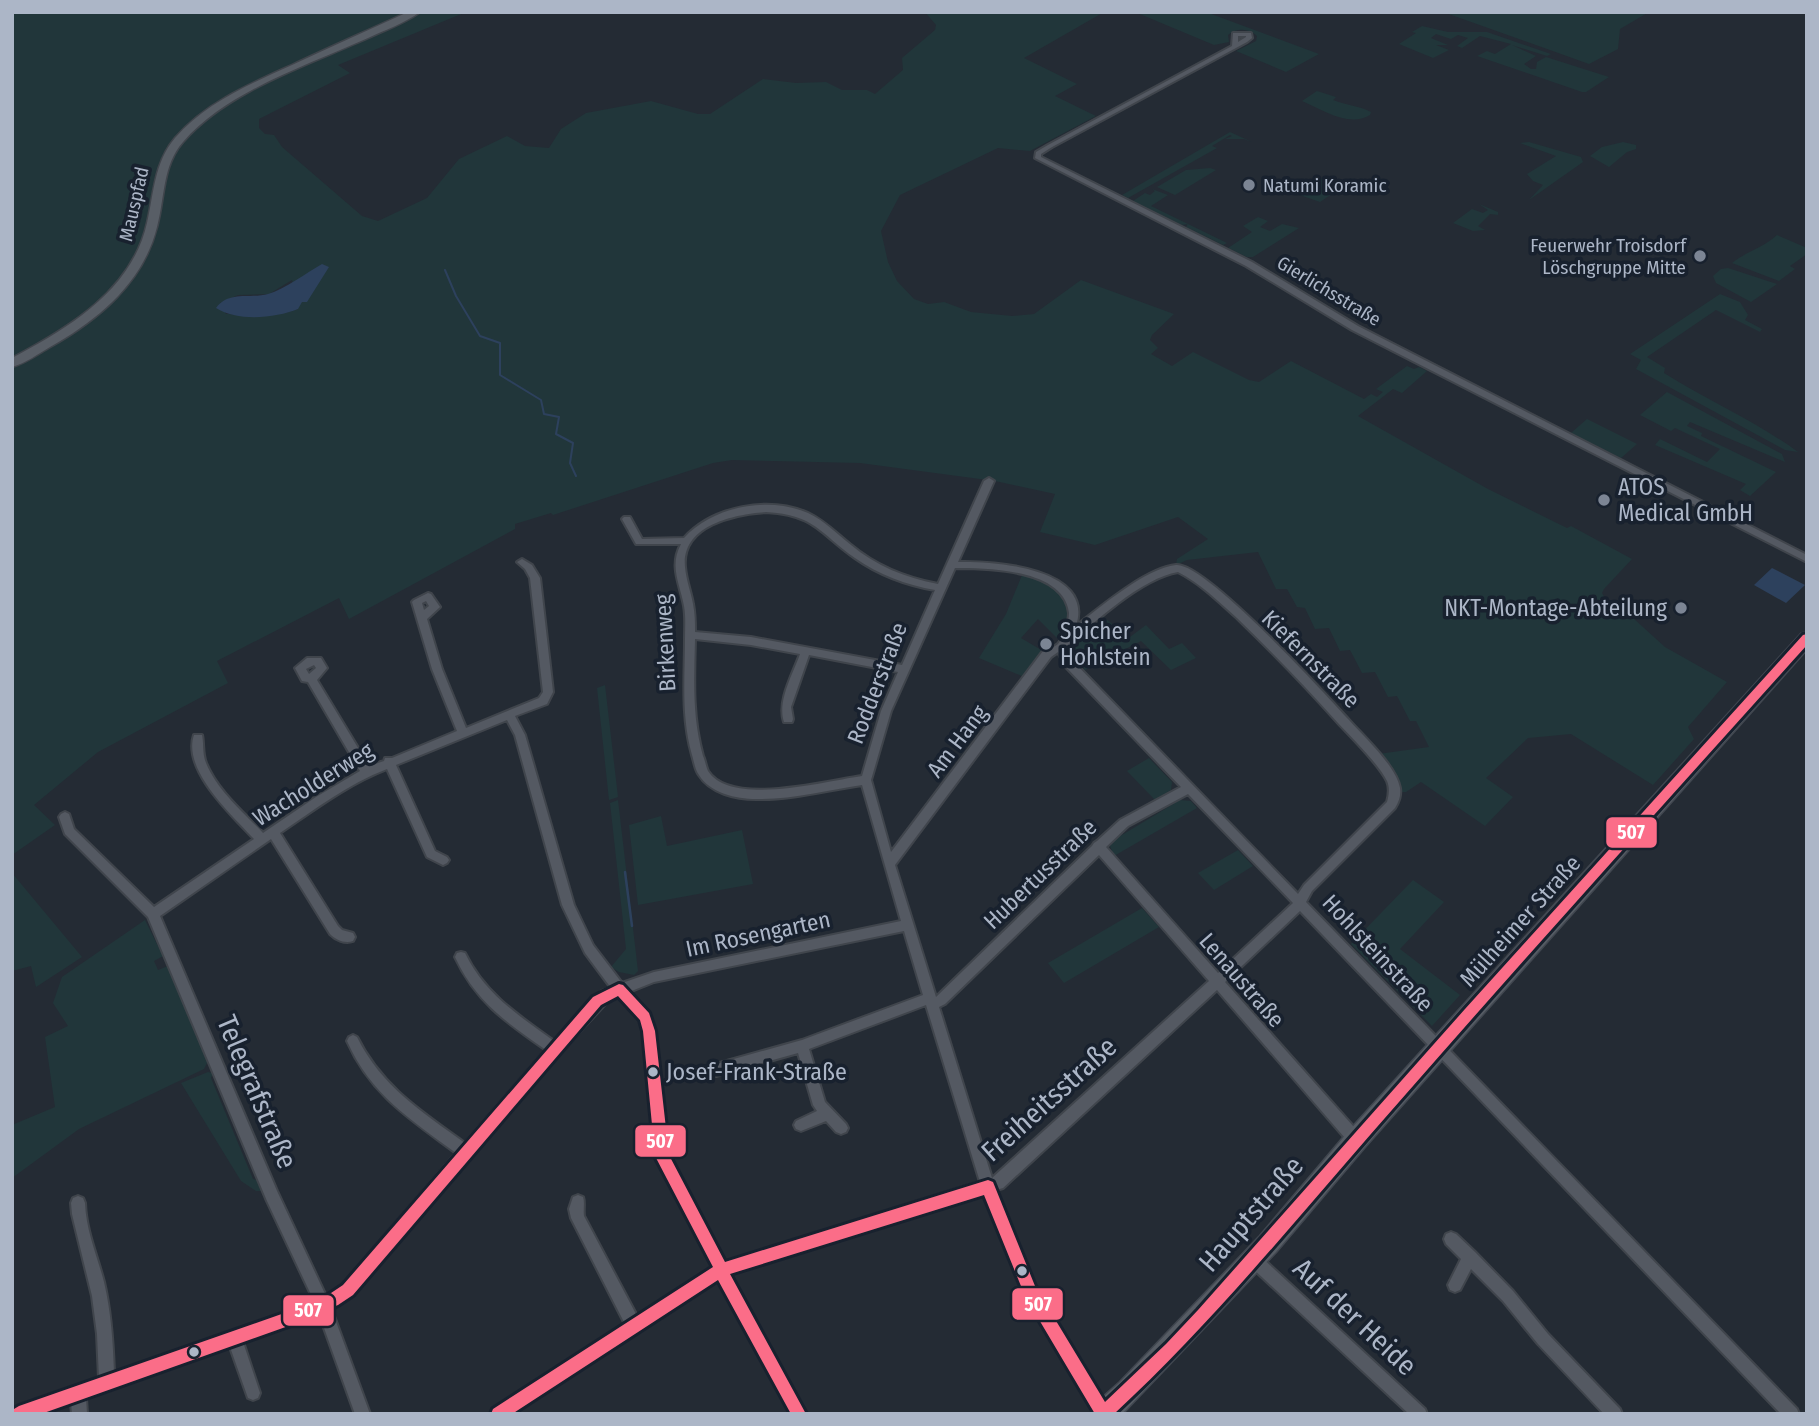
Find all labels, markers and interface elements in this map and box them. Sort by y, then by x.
street label: Mauspfad [114,164,154,244]
place label: Natumi Koramic [1263,174,1387,197]
marker: Natumi Koramic [1241,177,1257,193]
place label: Feuerwehr Troisdorf Löschgruppe Mitte [1530,234,1687,279]
marker: Feuerwehr Troisdorf Löschgruppe Mitte [1692,248,1708,264]
street label: Gierlichsstraße [1273,251,1385,331]
place label: ATOS Medical GmbH [1618,473,1753,527]
marker: ATOS Medical GmbH [1596,492,1612,508]
street label: Birkenweg [648,593,682,692]
place label: NKT-Montage-Abteilung [1444,594,1667,622]
marker: NKT-Montage-Abteilung [1673,600,1689,616]
street label: Kiefernstraße [1256,604,1366,714]
place label: Spicher Hohlstein [1060,617,1151,671]
street label: Rodderstraße [841,618,913,748]
marker: Spicher Hohlstein [1038,636,1054,652]
street label: Am Hang [921,699,993,783]
street label: Wacholderweg [248,736,379,832]
street label: Hubertusstraße [978,813,1102,935]
line badge: 507 [1605,816,1658,849]
text: 507 [1617,821,1645,844]
street label: Mülheimer Straße [1454,849,1586,993]
street label: Hohlsteinstraße [1317,889,1439,1017]
street label: Im Rosengarten [683,905,833,963]
street label: Lenaustraße [1193,927,1291,1033]
street label: Telegrafstraße [210,1010,304,1174]
street label: Freiheitsstraße [975,1030,1123,1168]
place label: Josef-Frank-Straße [666,1058,847,1086]
marker: Josef-Frank-Straße [646,1065,660,1079]
line badge: 507 [634,1124,687,1158]
text: 507 [646,1130,674,1153]
street label: Hauptstraße [1192,1150,1310,1278]
street label: Auf der Heide [1287,1252,1423,1382]
unlabelled marker [1015,1264,1029,1278]
line badge: 507 [1011,1287,1064,1321]
text: 507 [1024,1293,1052,1316]
line badge: 507 [282,1294,335,1327]
text: 507 [294,1299,322,1322]
unlabelled marker [187,1345,201,1359]

